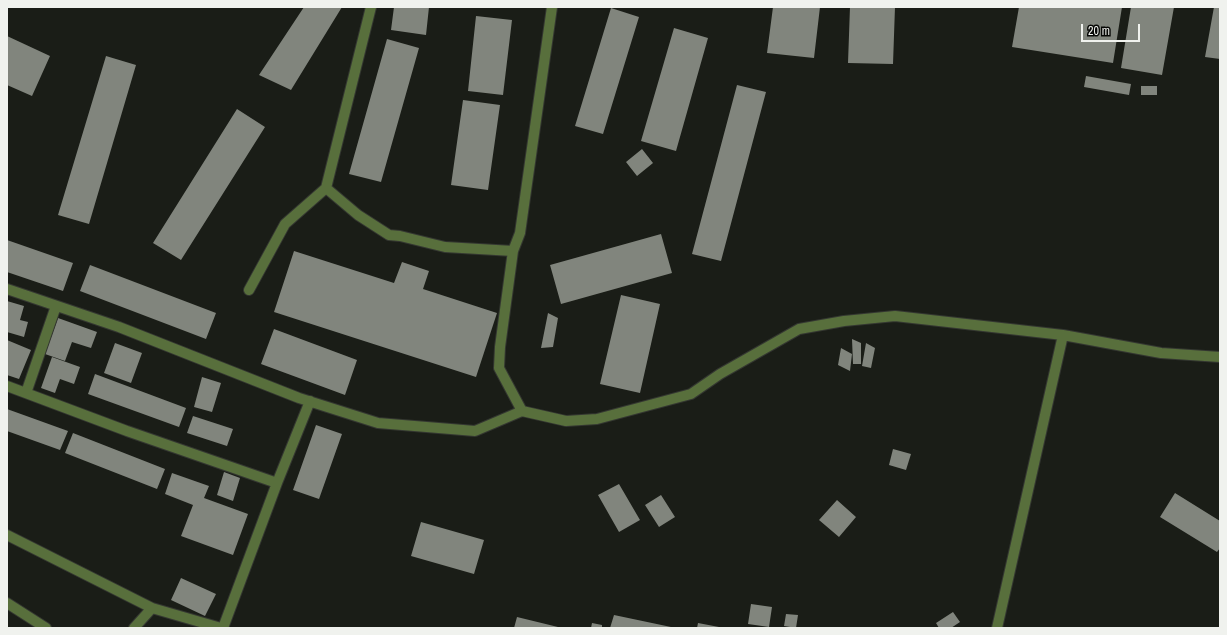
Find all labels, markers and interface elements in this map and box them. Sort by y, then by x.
scale bar [1083,16,1142,42]
text: 20 m [1088,23,1110,39]

